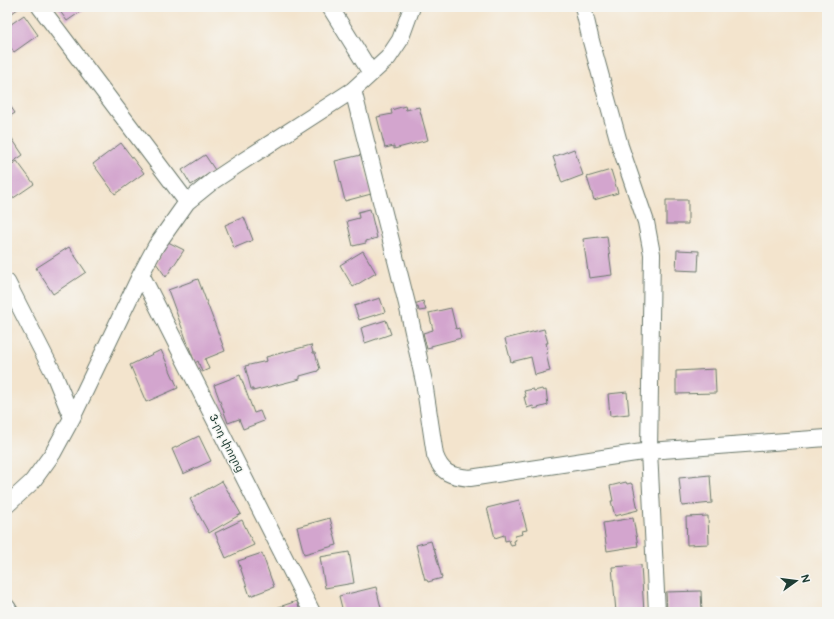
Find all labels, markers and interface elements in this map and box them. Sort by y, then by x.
street label: 3-րդ փողոց [206,412,247,475]
north arrow [776,561,816,601]
text: N [798,573,813,584]

